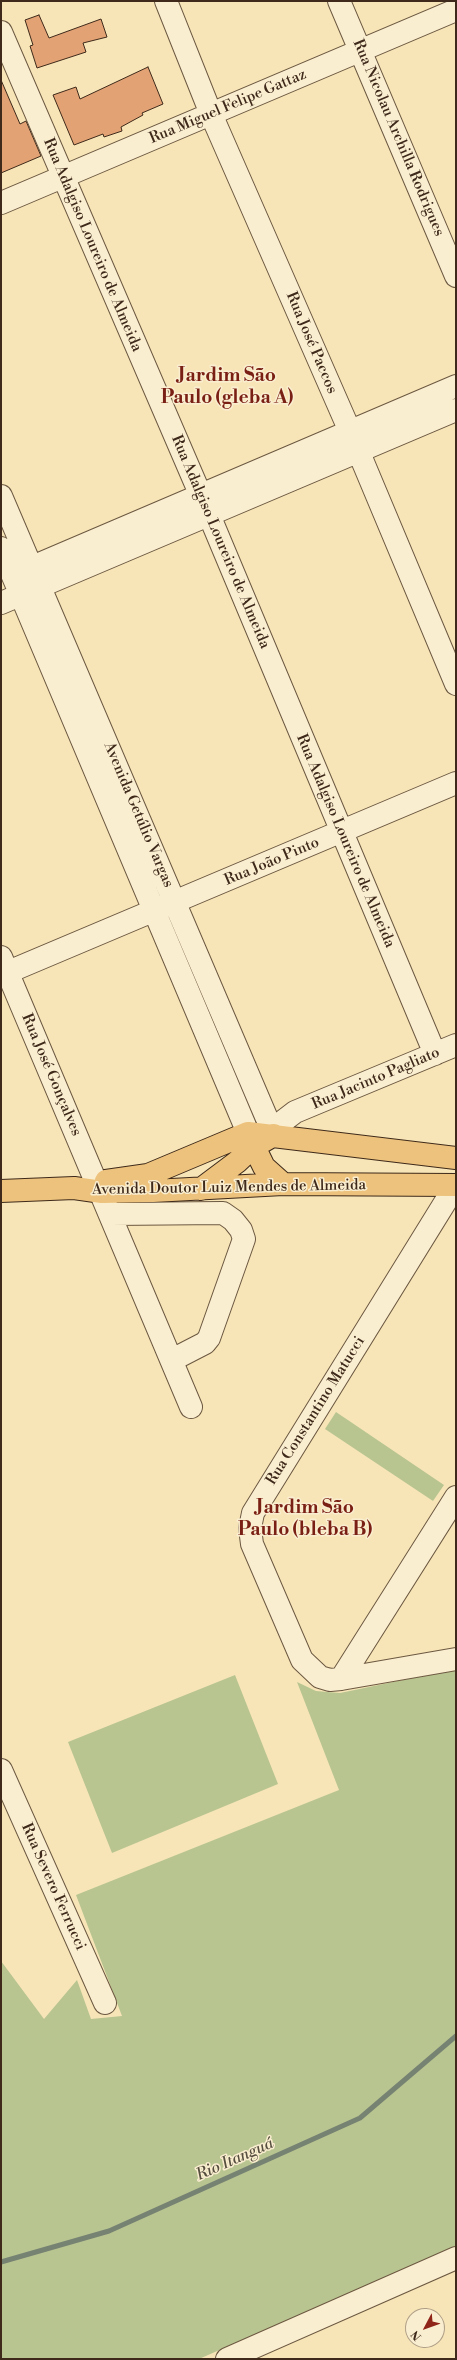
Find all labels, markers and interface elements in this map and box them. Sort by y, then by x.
street label: Rua Nicolau Archilla Rodrigues [348,37,448,239]
street label: Rua Miguel Felipe Gattaz [147,66,309,148]
street label: Rua Adalgiso Loureiro de Almeida [39,135,145,355]
street label: Rua José Paccos [281,289,341,397]
district label: Jardim São Paulo (gleba A) [161,365,293,409]
street label: Rua Adalgiso Loureiro de Almeida [167,432,273,652]
street label: Rua Adalgiso Loureiro de Almeida [292,731,398,951]
street label: Avenida Getúlio Vargas [99,740,177,890]
street label: Rua João Pinto [222,834,322,890]
street label: Rua José Gonçalves [17,1011,85,1139]
street label: Rua Jacinto Pagliato [309,1044,443,1114]
street label: Avenida Doutor Luiz Mendes de Almeida [92,1177,366,1199]
street label: Rua Constantino Matucci [263,1333,369,1489]
district label: Jardim São Paulo (bleba B) [238,1497,372,1541]
street label: Rua Severo Ferrucci [17,1821,89,1953]
water label: Rio Itanguá [193,2134,277,2186]
north arrow [405,2308,445,2348]
text: N [409,2327,425,2343]

